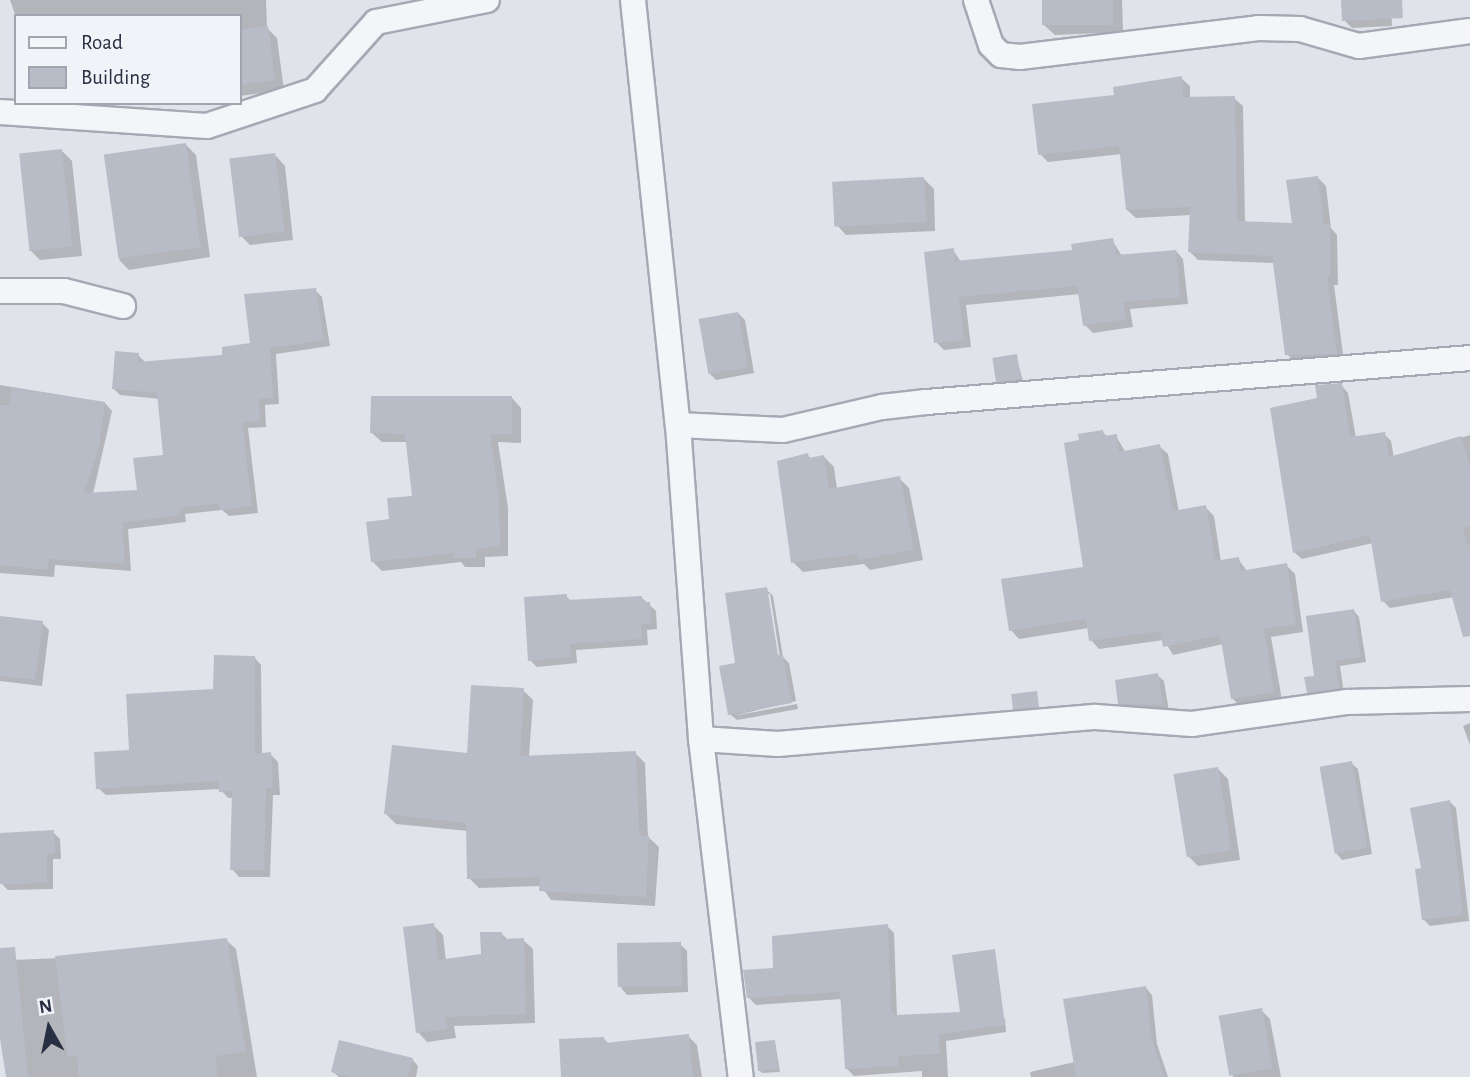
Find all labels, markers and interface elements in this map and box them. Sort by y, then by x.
legend [14,14,242,105]
text: Road [81,32,123,53]
text: Building [81,67,150,88]
north arrow [14,993,84,1063]
text: N [38,996,54,1017]

